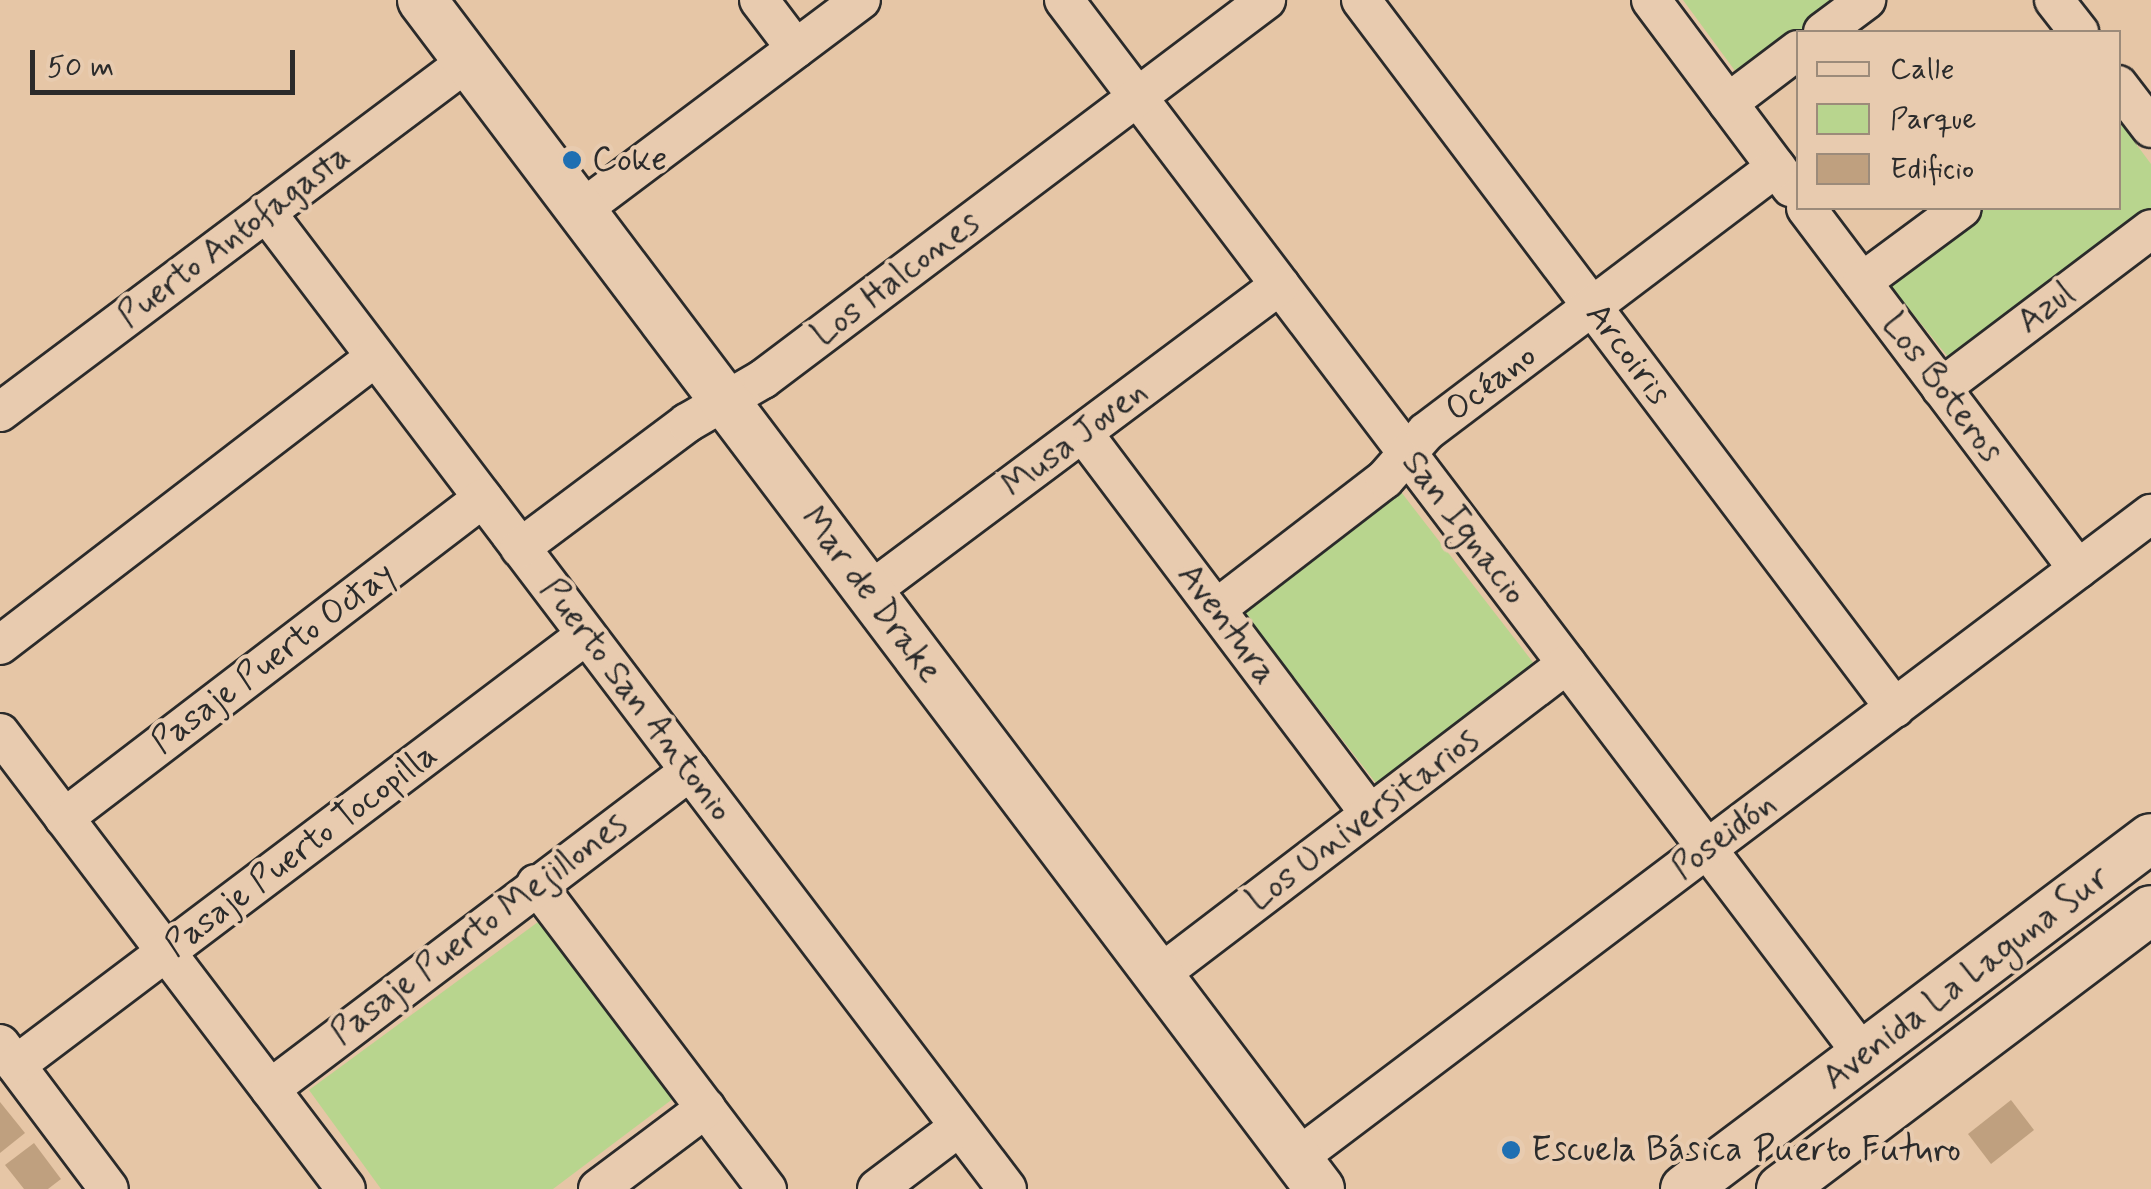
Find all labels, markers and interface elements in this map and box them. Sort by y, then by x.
scale bar [35,30,300,92]
legend [1796,30,2121,210]
text: 50 m [47,48,114,87]
text: Calle [1890,50,1955,89]
text: Parque [1890,100,1976,139]
street label: Puerto Antofagasta [110,135,358,337]
place label: Coke [592,139,667,181]
marker: Coke [561,149,583,171]
text: Edificio [1890,150,1974,189]
street label: Los Halcones [808,205,984,353]
street label: Azul [2009,273,2083,343]
street label: Arcoiris [1576,295,1680,413]
street label: Los Boteros [1875,308,2009,468]
street label: Océano [1437,335,1545,431]
street label: Musa Joven [994,371,1156,507]
street label: San Ignacio [1395,446,1533,610]
street label: Mar de Drake [793,500,949,690]
street label: Pasaje Puerto Octay [143,553,403,763]
street label: Aventura [1168,555,1286,693]
street label: Puerto San Antonio [533,572,739,828]
street label: Los Universitarios [1244,723,1482,917]
street label: Pasaje Puerto Tocopilla [157,734,445,966]
street label: Poseidón [1663,783,1785,889]
street label: Pasaje Puerto Mejillones [322,804,636,1054]
street label: Avenida La Laguna Sur [1813,855,2119,1101]
place label: Escuela Básica Puerto Futuro [1531,1129,1952,1171]
marker: Escuela Básica Puerto Futuro [1500,1139,1522,1161]

